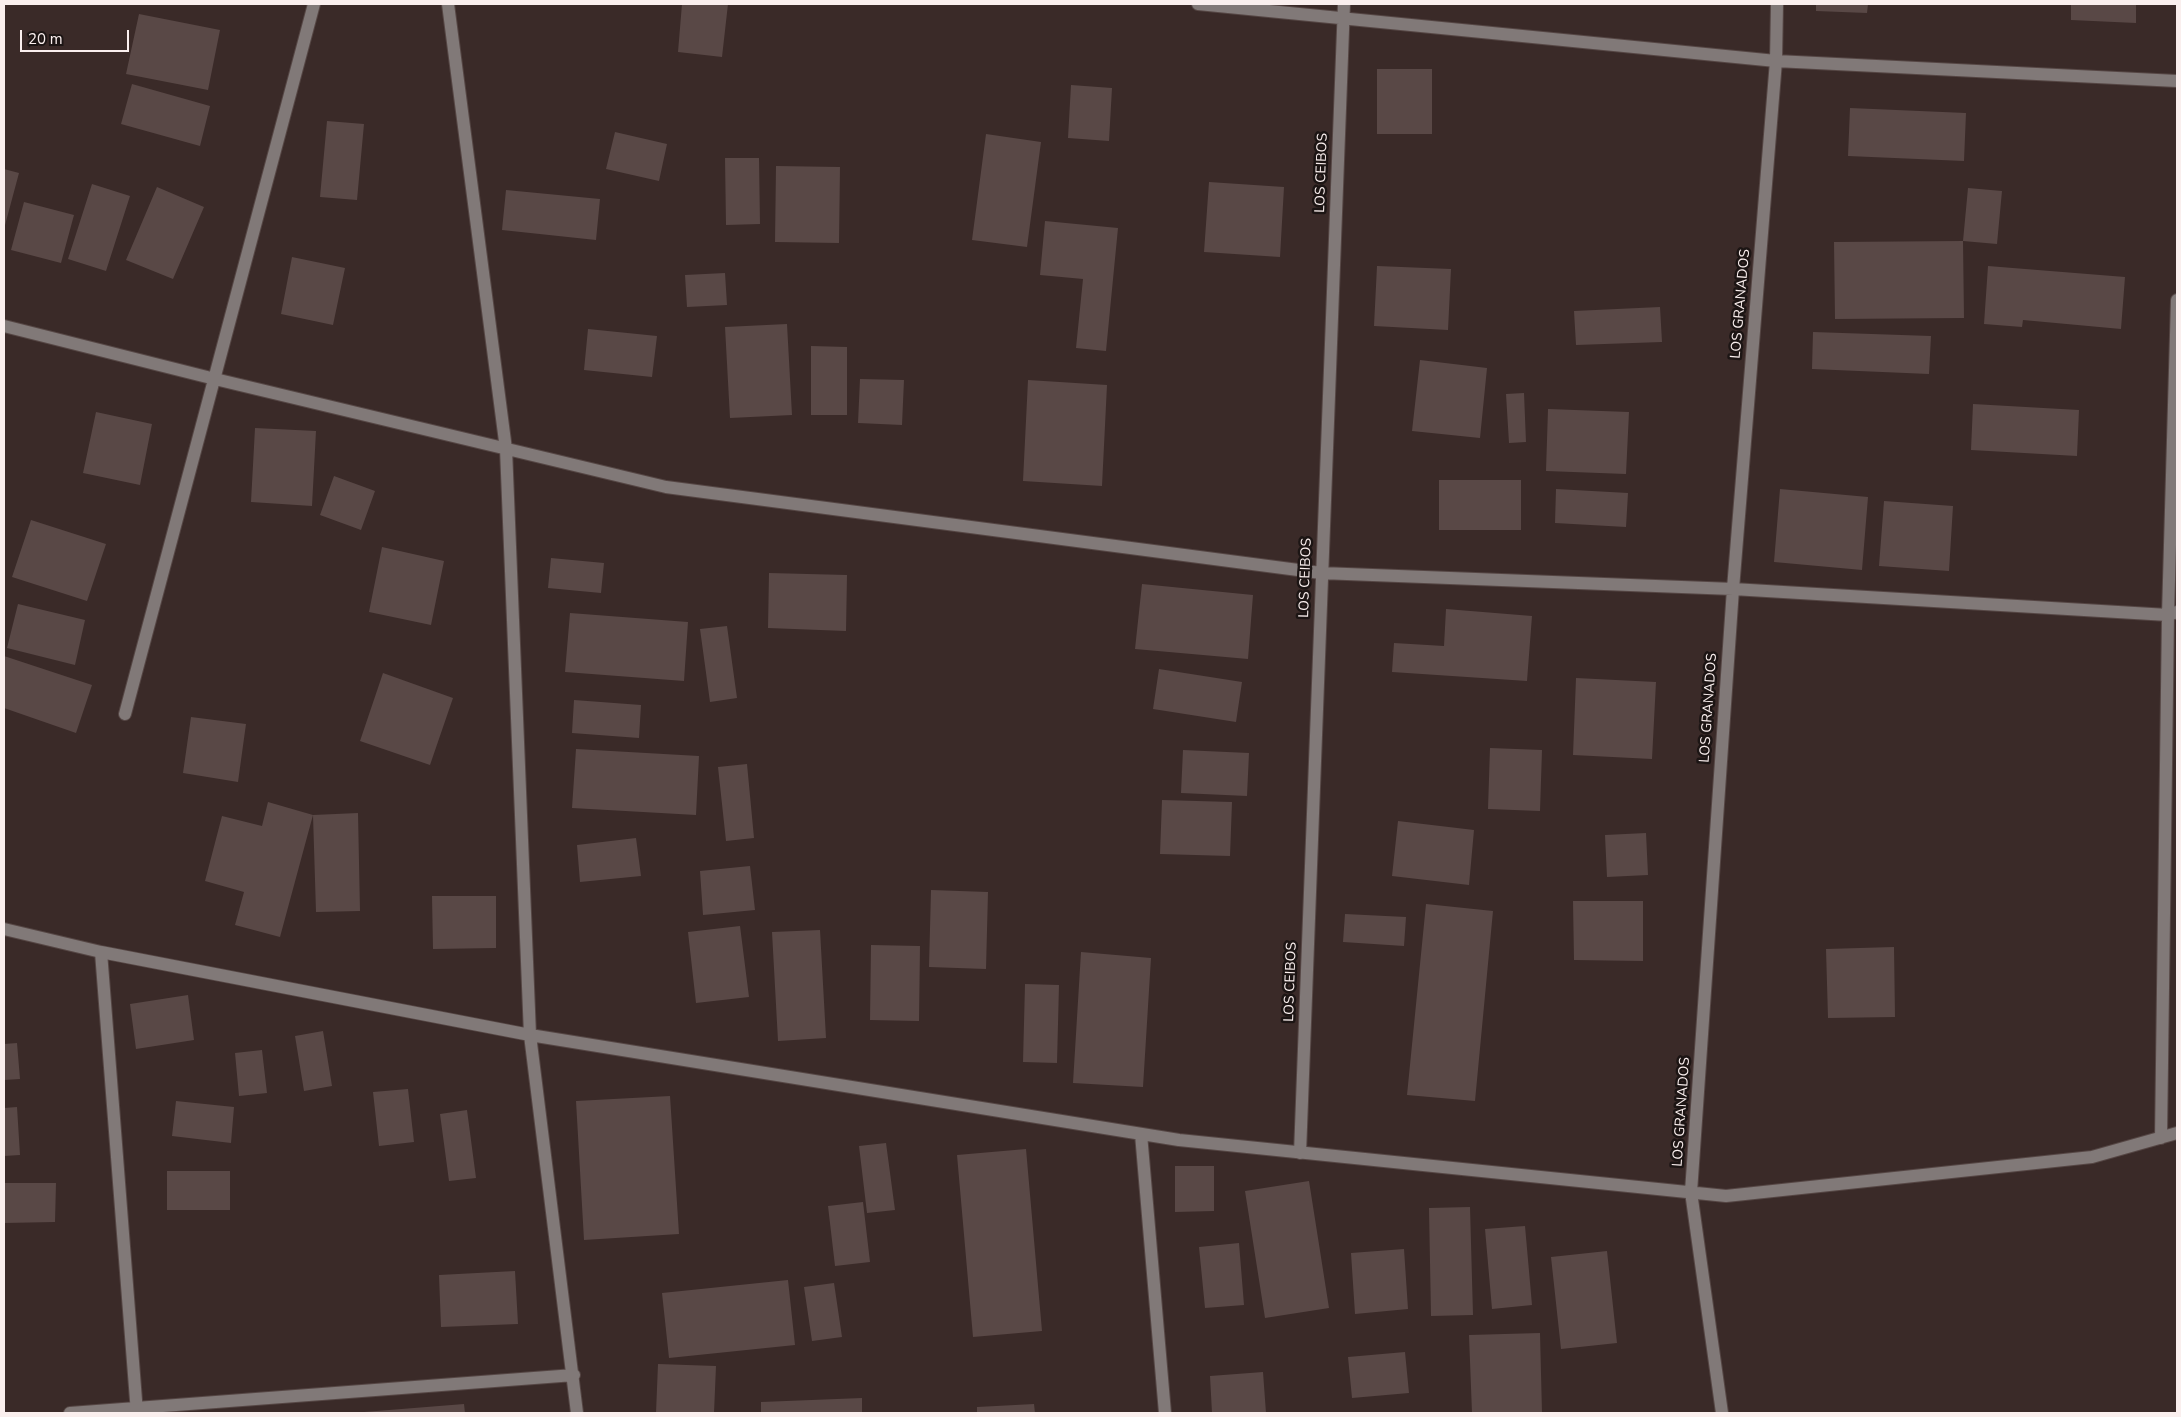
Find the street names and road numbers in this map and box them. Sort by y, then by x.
street label: LOS CEIBOS [1312,133,1332,213]
street label: LOS GRANADOS [1728,249,1754,359]
street label: LOS CEIBOS [1296,538,1316,618]
street label: LOS GRANADOS [1697,653,1721,763]
street label: LOS CEIBOS [1281,942,1301,1022]
street label: LOS GRANADOS [1670,1057,1694,1167]

